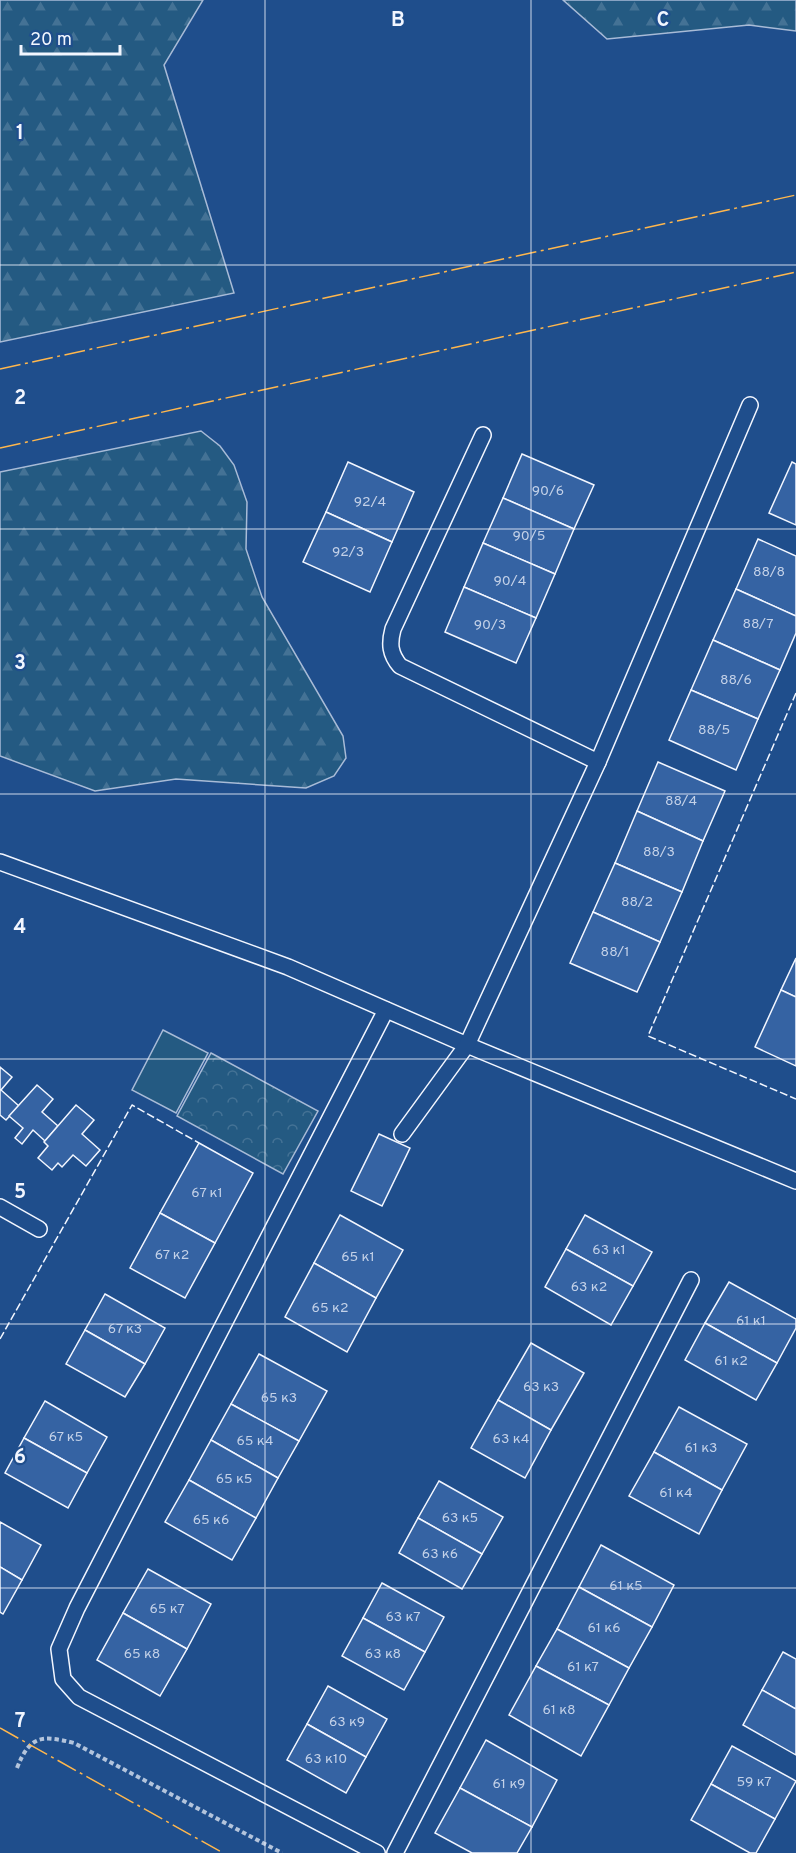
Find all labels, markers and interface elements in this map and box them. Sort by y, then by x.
text: B [391,8,405,34]
text: C [657,8,669,34]
scale bar [21,18,120,56]
text: 20 m [30,29,72,52]
text: 1 [16,121,24,147]
text: 2 [14,386,26,412]
house number: 90/6 [532,483,564,500]
house number: 92/4 [354,494,386,511]
house number: 90/5 [513,528,545,545]
house number: 92/3 [332,544,364,561]
house number: 88/8 [753,564,785,581]
house number: 90/4 [494,573,526,590]
house number: 88/7 [742,616,774,633]
house number: 90/3 [474,617,506,634]
text: 3 [14,651,26,677]
house number: 88/6 [720,672,752,689]
house number: 88/5 [698,722,730,739]
house number: 88/4 [665,793,697,810]
house number: 88/3 [643,844,675,861]
house number: 88/2 [621,894,653,911]
text: 4 [14,915,26,941]
house number: 88/1 [601,944,629,961]
text: 5 [14,1180,26,1206]
house number: 67 к1 [191,1185,223,1202]
house number: 63 к1 [592,1242,626,1259]
house number: 67 к2 [155,1247,189,1264]
house number: 65 к1 [341,1249,375,1266]
house number: 63 к2 [571,1279,607,1296]
house number: 65 к2 [312,1300,348,1317]
house number: 61 к1 [736,1313,766,1330]
house number: 67 к3 [108,1321,142,1338]
house number: 61 к2 [714,1353,748,1370]
house number: 63 к3 [523,1379,559,1396]
house number: 65 к3 [261,1390,297,1407]
house number: 67 к5 [49,1429,83,1446]
house number: 63 к4 [493,1431,529,1448]
house number: 65 к4 [236,1433,274,1450]
house number: 61 к3 [684,1440,718,1457]
text: 6 [14,1445,26,1471]
house number: 65 к5 [216,1471,252,1488]
house number: 61 к4 [659,1485,693,1502]
house number: 63 к5 [442,1510,478,1527]
house number: 65 к6 [193,1512,229,1529]
house number: 63 к6 [422,1546,458,1563]
house number: 61 к5 [609,1578,643,1595]
house number: 65 к7 [149,1601,185,1618]
house number: 63 к7 [386,1609,420,1626]
house number: 61 к6 [587,1620,621,1637]
house number: 65 к8 [124,1646,160,1663]
house number: 63 к8 [365,1646,401,1663]
house number: 61 к7 [567,1659,599,1676]
house number: 61 к8 [542,1702,576,1719]
text: 7 [15,1709,25,1735]
house number: 63 к9 [329,1714,365,1731]
house number: 63 к10 [305,1751,347,1768]
house number: 59 к7 [736,1774,772,1791]
house number: 61 к9 [493,1776,525,1793]

